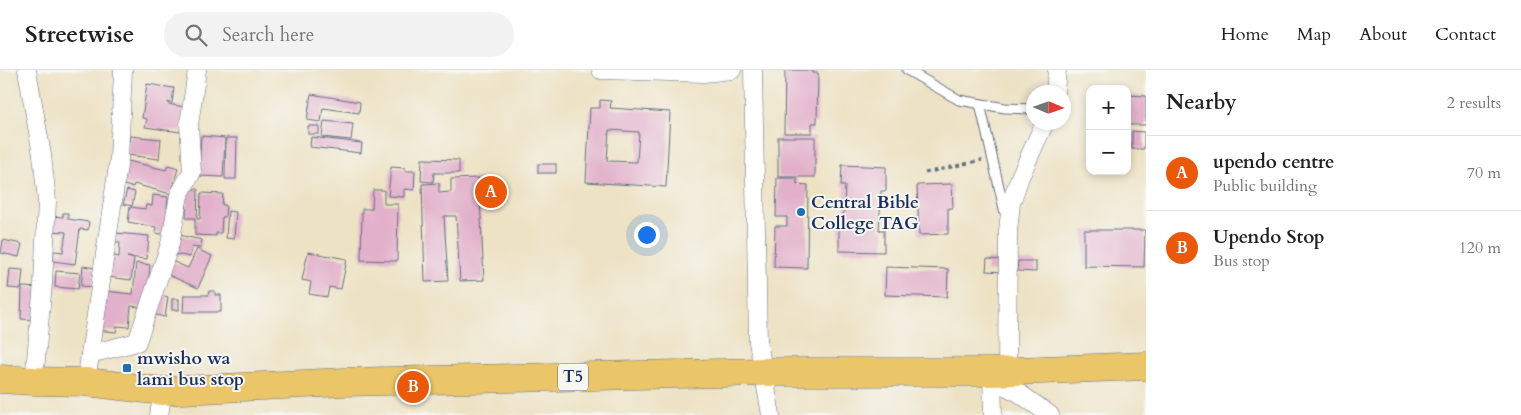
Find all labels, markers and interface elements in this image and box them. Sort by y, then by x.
search box [164,12,514,57]
text: Streetwise [25,18,134,51]
icon: search [182,21,210,49]
text: Search here [222,22,314,48]
text: Home [1221,22,1269,47]
text: Map [1297,22,1331,47]
text: About [1359,22,1407,47]
text: Contact [1435,22,1496,47]
north arrow [1026,85,1071,130]
map controls [1086,85,1131,175]
button: + [1086,85,1131,130]
text: Nearby [1166,88,1237,117]
text: 2 results [1447,92,1501,114]
button: − [1086,130,1131,175]
text: upendo centre [1213,149,1334,175]
text: A [1176,162,1188,184]
text: 70 m [1467,162,1501,184]
pin: A [475,173,507,211]
text: Public building [1213,175,1317,197]
place label: Central Bible College TAG [811,190,919,236]
marker: Central Bible College TAG [795,206,807,218]
your location [634,222,660,248]
text: Upendo Stop [1213,224,1325,250]
text: B [1176,237,1188,259]
text: 120 m [1459,237,1501,259]
text: Bus stop [1213,250,1270,272]
place label: mwisho wa lami bus stop [137,346,244,392]
marker: mwisho wa lami bus stop [121,362,133,374]
road number: T5 [558,364,588,390]
pin: B [397,368,429,406]

